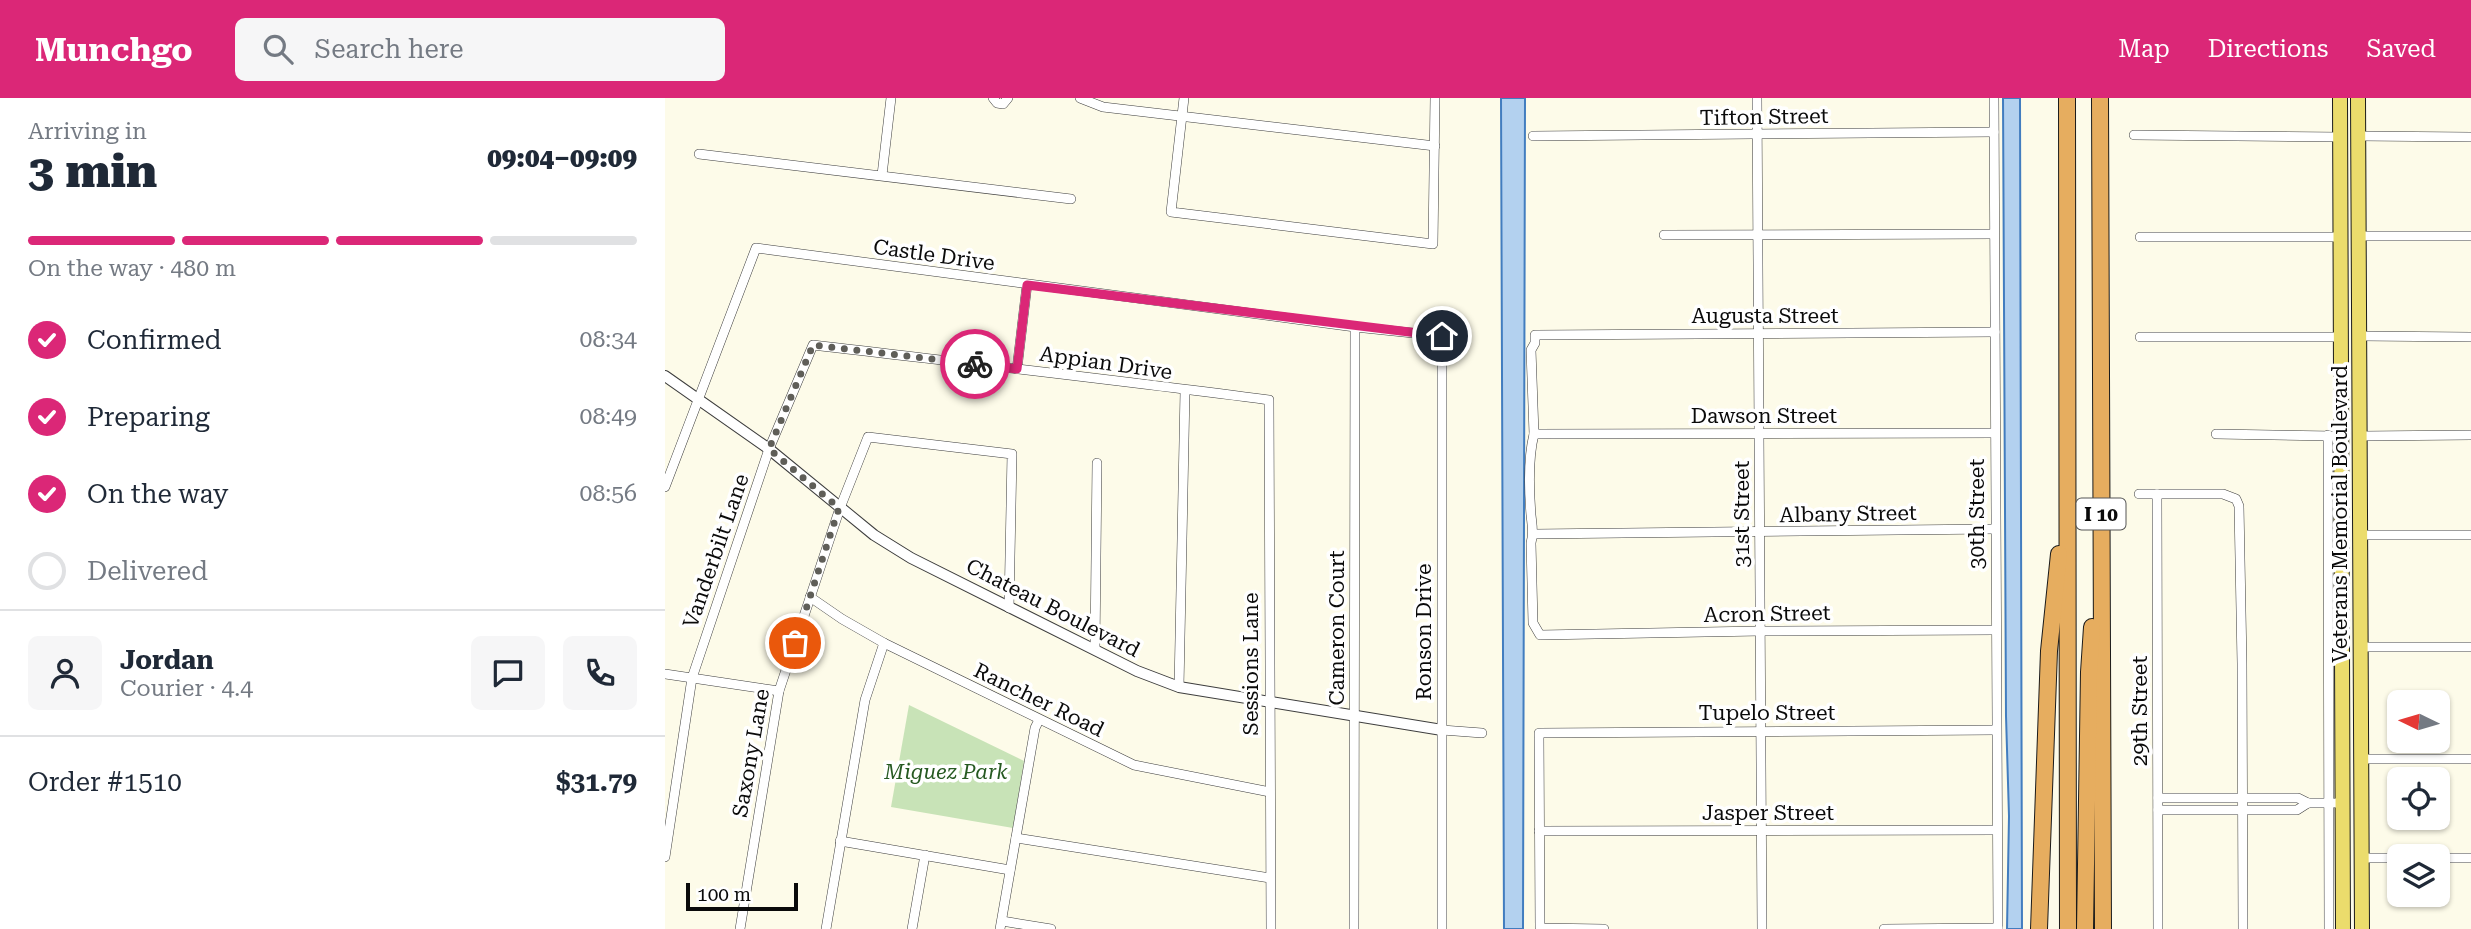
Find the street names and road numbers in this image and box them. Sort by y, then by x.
street label: Tifton Street [1699,104,1829,130]
street label: Castle Drive [872,235,996,275]
street label: Augusta Street [1691,304,1839,328]
street label: Appian Drive [1038,342,1174,384]
street label: Veterans Memorial Boulevard [2328,365,2352,663]
street label: Dawson Street [1691,404,1837,428]
street label: 30th Street [1965,459,1989,569]
street label: 31st Street [1730,460,1754,567]
street label: Vanderbilt Lane [678,471,754,631]
road number: I 10 [2077,498,2125,530]
street label: Albany Street [1779,501,1917,527]
street label: Cameron Court [1325,550,1349,706]
street label: Chateau Boulevard [962,554,1144,662]
street label: Ronson Drive [1412,563,1436,701]
street label: Sessions Lane [1239,593,1263,735]
street label: Acron Street [1703,601,1831,627]
street label: 29th Street [2128,656,2152,766]
street label: Rancher Road [970,658,1108,742]
street label: Saxony Lane [728,687,774,819]
street label: Tupelo Street [1699,701,1836,725]
street label: Jasper Street [1702,801,1834,825]

